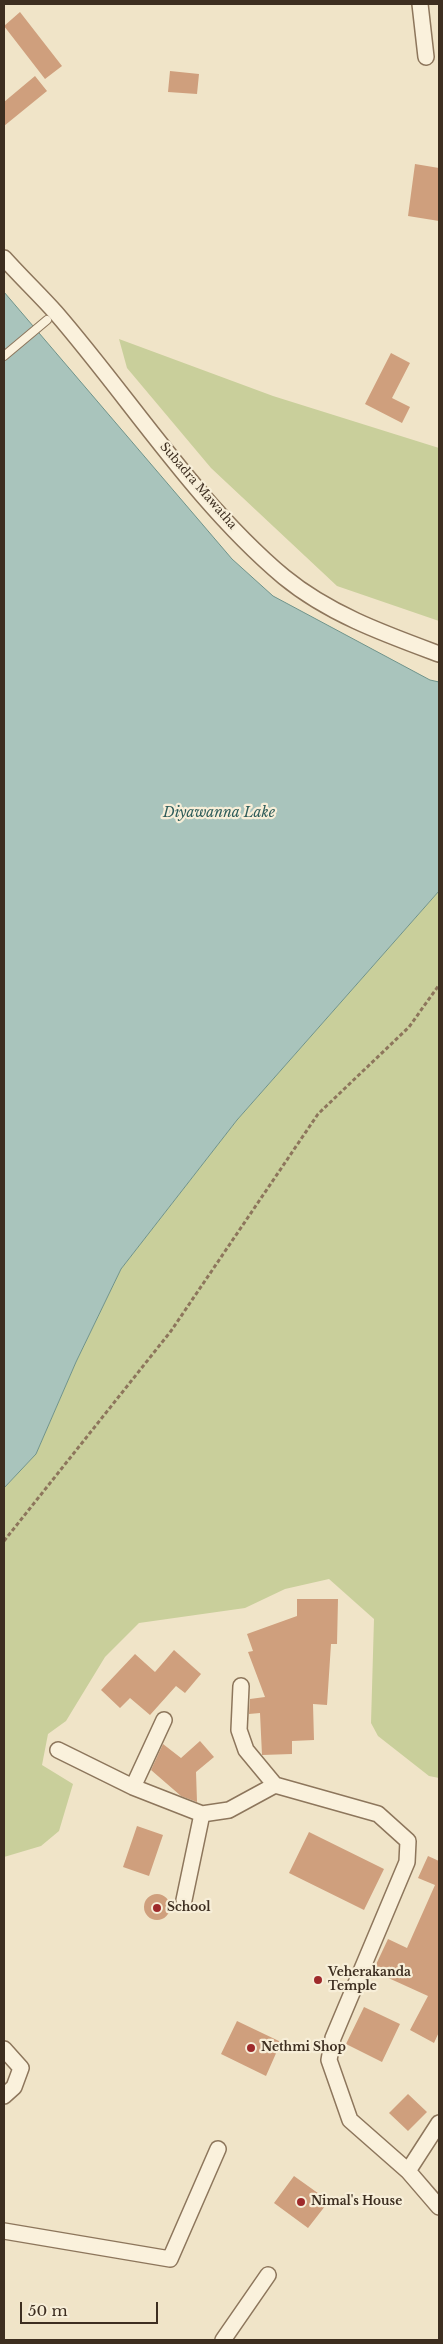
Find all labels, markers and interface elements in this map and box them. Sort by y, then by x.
street label: Subadra Mawatha [157,440,239,532]
water label: Diyawanna Lake [163,805,275,821]
place label: School [167,1901,210,1915]
marker: School [151,1902,163,1914]
place label: Veherakanda Temple [328,1966,411,1994]
marker: Veherakanda Temple [312,1974,324,1986]
place label: Nethmi Shop [261,2041,346,2055]
marker: Nethmi Shop [245,2042,257,2054]
place label: Nimal's House [311,2195,402,2209]
marker: Nimal's House [295,2196,307,2208]
scale bar [22,2292,160,2324]
text: 50 m [28,2301,68,2320]

